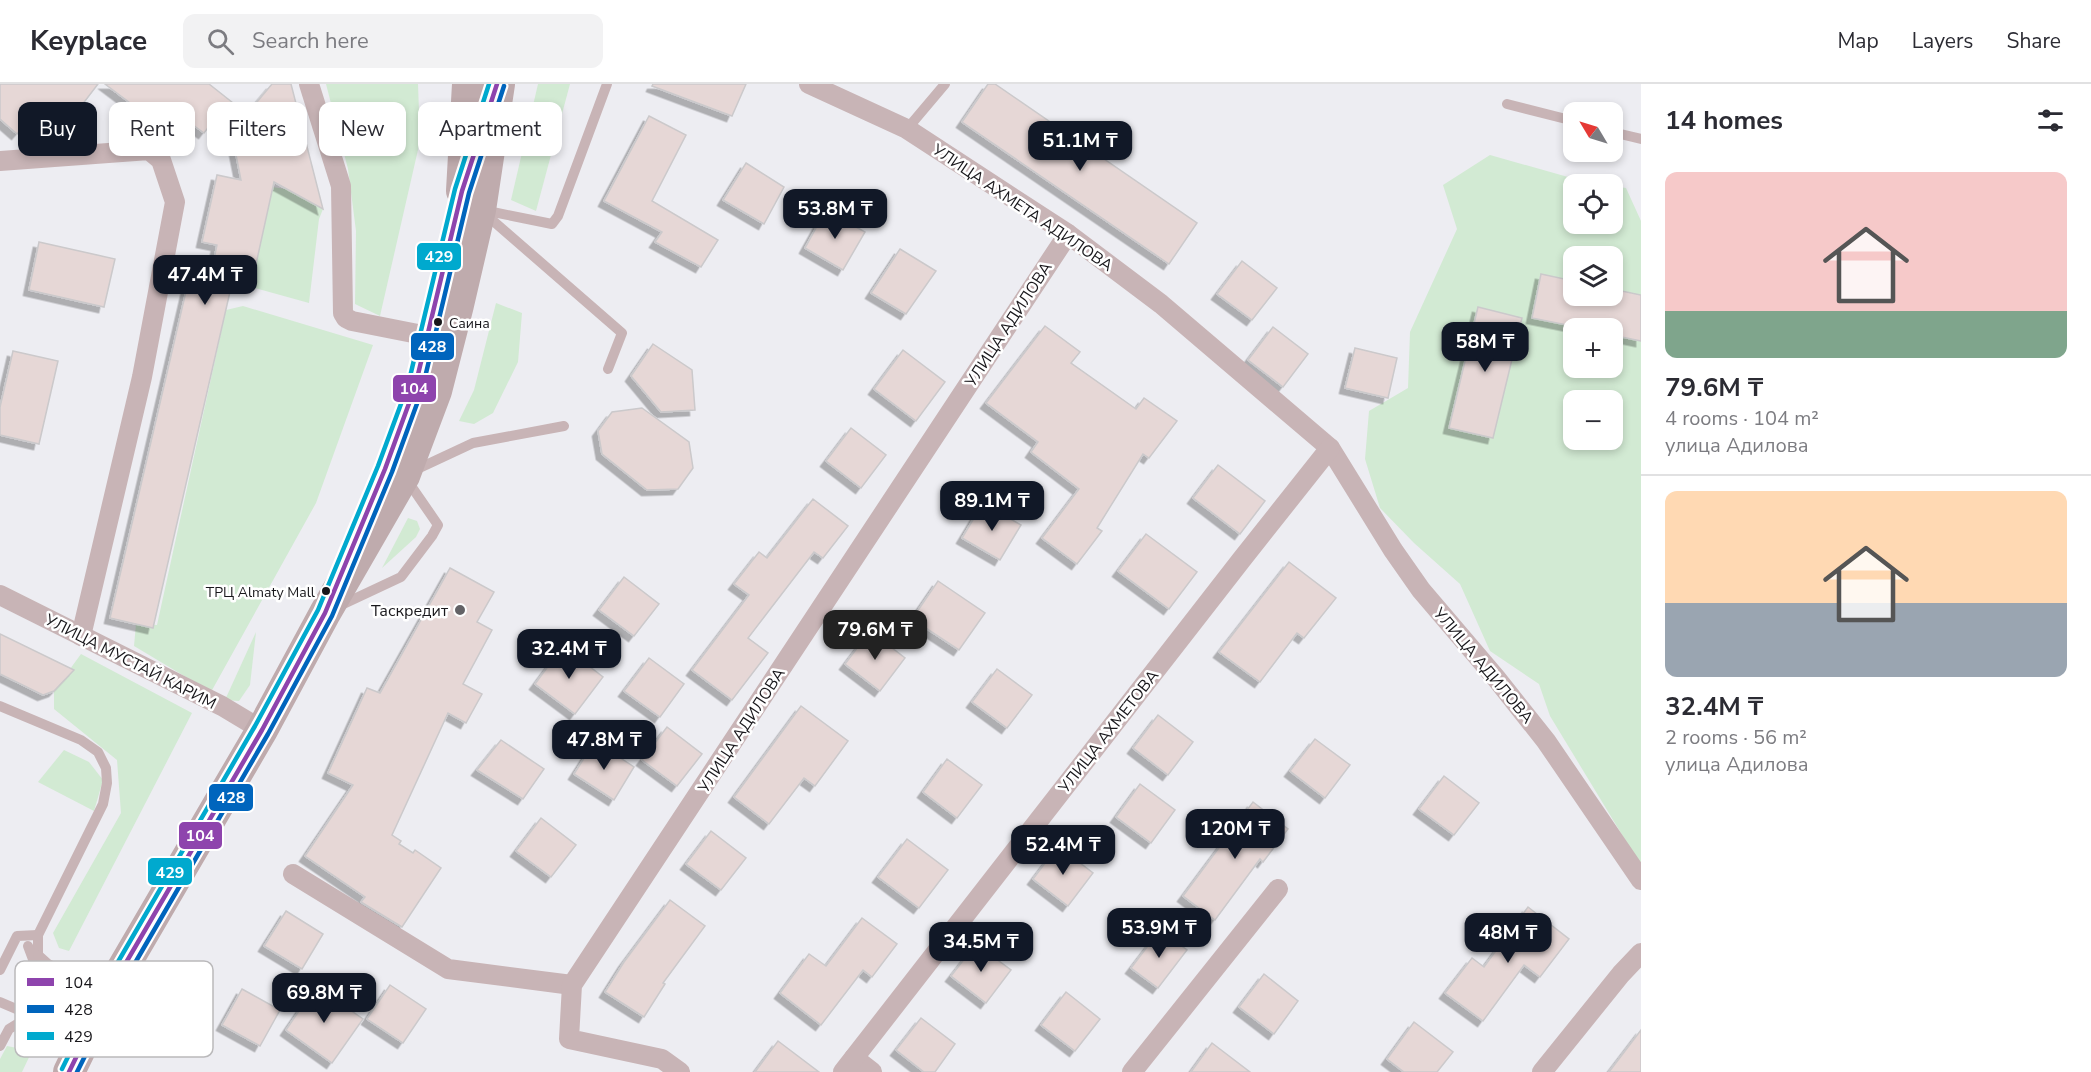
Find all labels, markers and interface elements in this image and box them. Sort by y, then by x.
search box [183,14,603,68]
text: Keyplace [30,22,147,60]
icon: search [204,25,237,58]
text: Search here [252,26,369,56]
text: Map [1837,27,1879,55]
text: Layers [1912,27,1973,55]
text: Share [2006,27,2061,55]
chip: Buy [18,102,97,156]
chip: Rent [109,102,195,156]
chip: Filters [207,102,307,156]
chip: New [319,102,406,156]
chip: Apartment [418,102,562,156]
north arrow [1563,102,1623,162]
map controls [1563,102,1623,450]
text: 14 homes [1665,103,1783,138]
icon: filters [2034,104,2067,137]
pin: 51.1M ₸ [1025,121,1135,172]
text: 51.1M ₸ [1042,127,1118,154]
street label: УЛИЦА АХМЕТА АДИЛОВА [927,138,1117,277]
button: locate [1563,174,1623,234]
pin: 53.8M ₸ [780,189,890,240]
text: 53.8M ₸ [797,195,873,222]
icon: home [1812,211,1920,319]
line badge: 429 [416,242,462,271]
text: 429 [425,246,453,268]
button: layers [1563,246,1623,306]
pin: 47.4M ₸ [150,255,260,306]
street label: УЛИЦА АДИЛОВА [960,258,1058,392]
text: 47.4M ₸ [167,261,243,288]
place label: Саина [449,314,490,333]
marker: Саина [432,316,444,328]
button: + [1563,318,1623,378]
pin: 58M ₸ [1443,322,1527,373]
text: 58M ₸ [1456,328,1514,355]
line badge: 428 [410,332,455,361]
text: 428 [418,336,446,358]
text: 79.6M ₸ [1665,370,1763,405]
line badge: 104 [392,374,437,403]
text: 104 [400,378,429,400]
button: − [1563,390,1623,450]
text: 4 rooms · 104 m² [1665,405,1819,432]
text: улица Адилова [1665,432,1809,459]
pin: 89.1M ₸ [937,481,1047,532]
text: 89.1M ₸ [954,487,1030,514]
icon: home [1812,530,1920,638]
place label: ТРЦ Almaty Mall [206,583,316,602]
marker: ТРЦ Almaty Mall [320,585,332,597]
place label: Таскредит [371,600,449,622]
street label: УЛИЦА АДИЛОВА [1428,602,1538,728]
marker: Таскредит [453,603,467,617]
street label: УЛИЦА МУСТАЙ КАРИМ [40,609,220,715]
pin: 79.6M ₸ [820,610,930,661]
text: 79.6M ₸ [837,616,913,643]
pin: 32.4M ₸ [514,629,624,680]
text: 32.4M ₸ [531,635,607,662]
street label: УЛИЦА АДИЛОВА [693,664,791,798]
street label: УЛИЦА АХМЕТОВА [1053,665,1164,799]
text: 32.4M ₸ [1665,689,1763,724]
pin: 47.8M ₸ [549,720,659,771]
text: 2 rooms · 56 m² [1665,724,1807,751]
text: 47.8M ₸ [566,726,642,753]
text: улица Адилова [1665,751,1809,778]
line badge: 428 [208,783,254,812]
text: 428 [217,787,245,809]
pin: 120M ₸ [1186,809,1284,860]
text: 120M ₸ [1200,815,1270,842]
line badge: 104 [178,821,223,850]
text: 104 [186,825,215,847]
pin: 52.4M ₸ [1008,825,1118,876]
text: 52.4M ₸ [1025,831,1101,858]
line badge: 429 [147,857,193,886]
text: 429 [156,862,184,884]
pin: 53.9M ₸ [1104,908,1214,959]
pin: 48M ₸ [1466,913,1550,964]
text: 53.9M ₸ [1121,914,1197,941]
text: 48M ₸ [1479,919,1537,946]
pin: 34.5M ₸ [926,922,1036,973]
text: 34.5M ₸ [943,928,1019,955]
legend [15,961,213,1057]
text: 104 [64,972,93,994]
pin: 69.8M ₸ [269,973,379,1024]
text: 69.8M ₸ [286,979,362,1006]
text: 428 [64,999,93,1021]
text: 429 [64,1026,93,1048]

